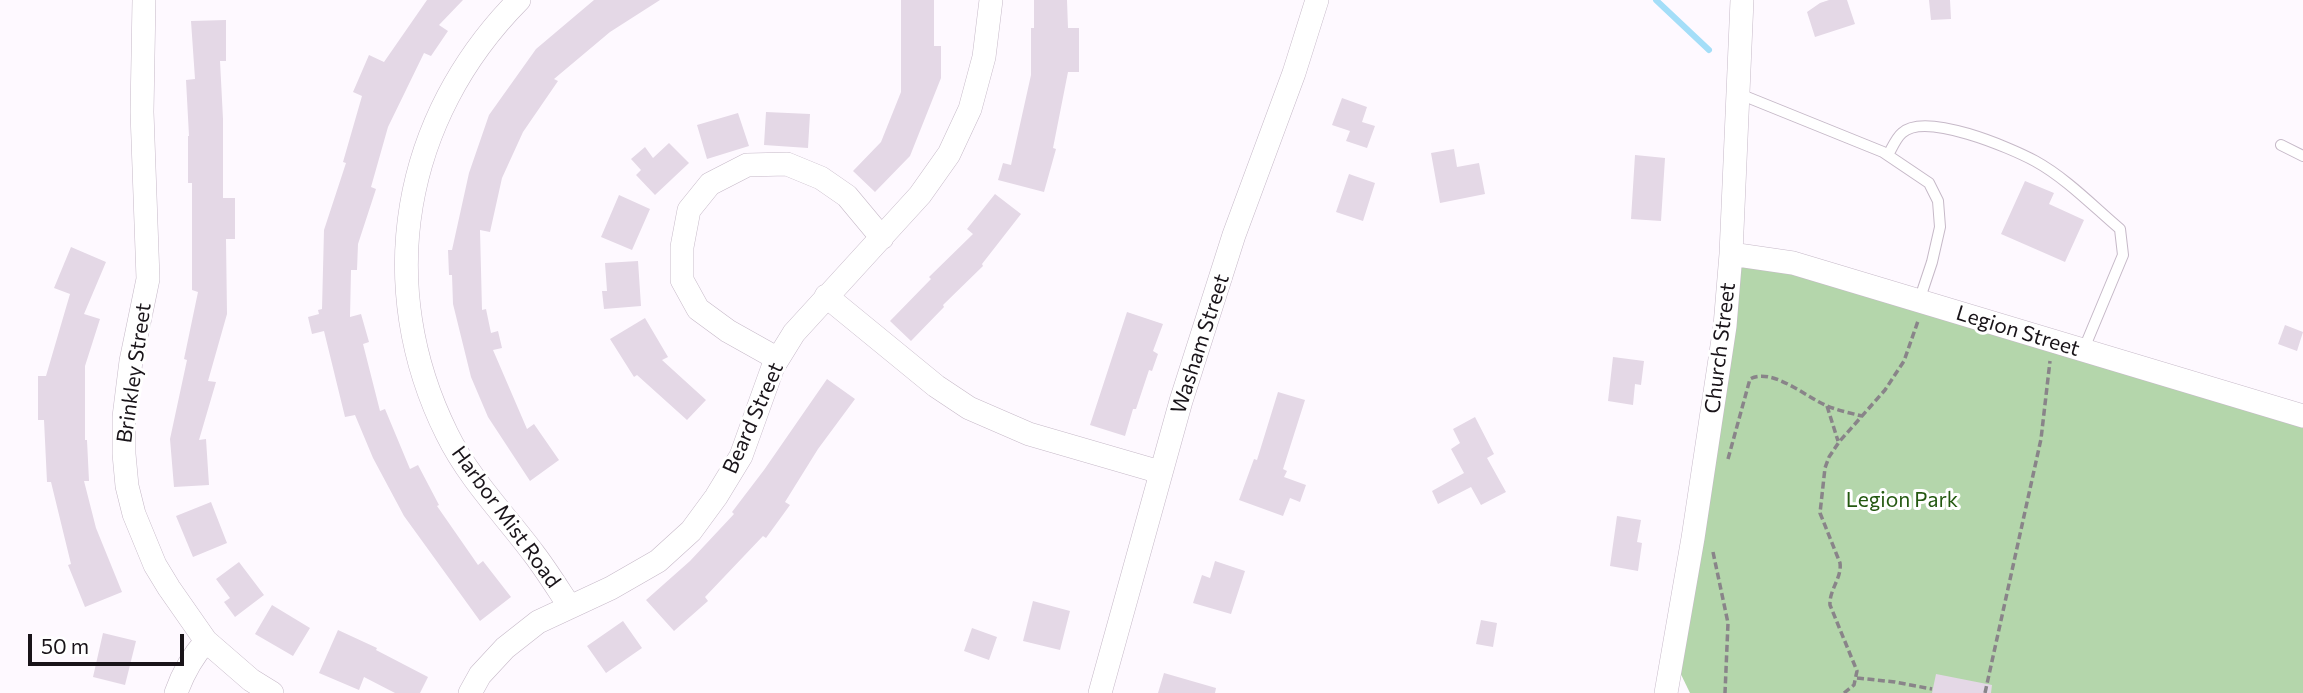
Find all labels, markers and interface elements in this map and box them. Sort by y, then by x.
street label: Washam Street [1166,271,1234,417]
street label: Church Street [1699,281,1741,415]
street label: Legion Street [1953,300,2083,362]
street label: Brinkley Street [112,301,156,445]
street label: Beard Street [717,358,789,478]
street label: Harbor Mist Road [446,441,566,593]
park label: Legion Park [1846,487,1958,513]
scale bar [32,620,187,664]
text: 50 m [41,633,89,658]

